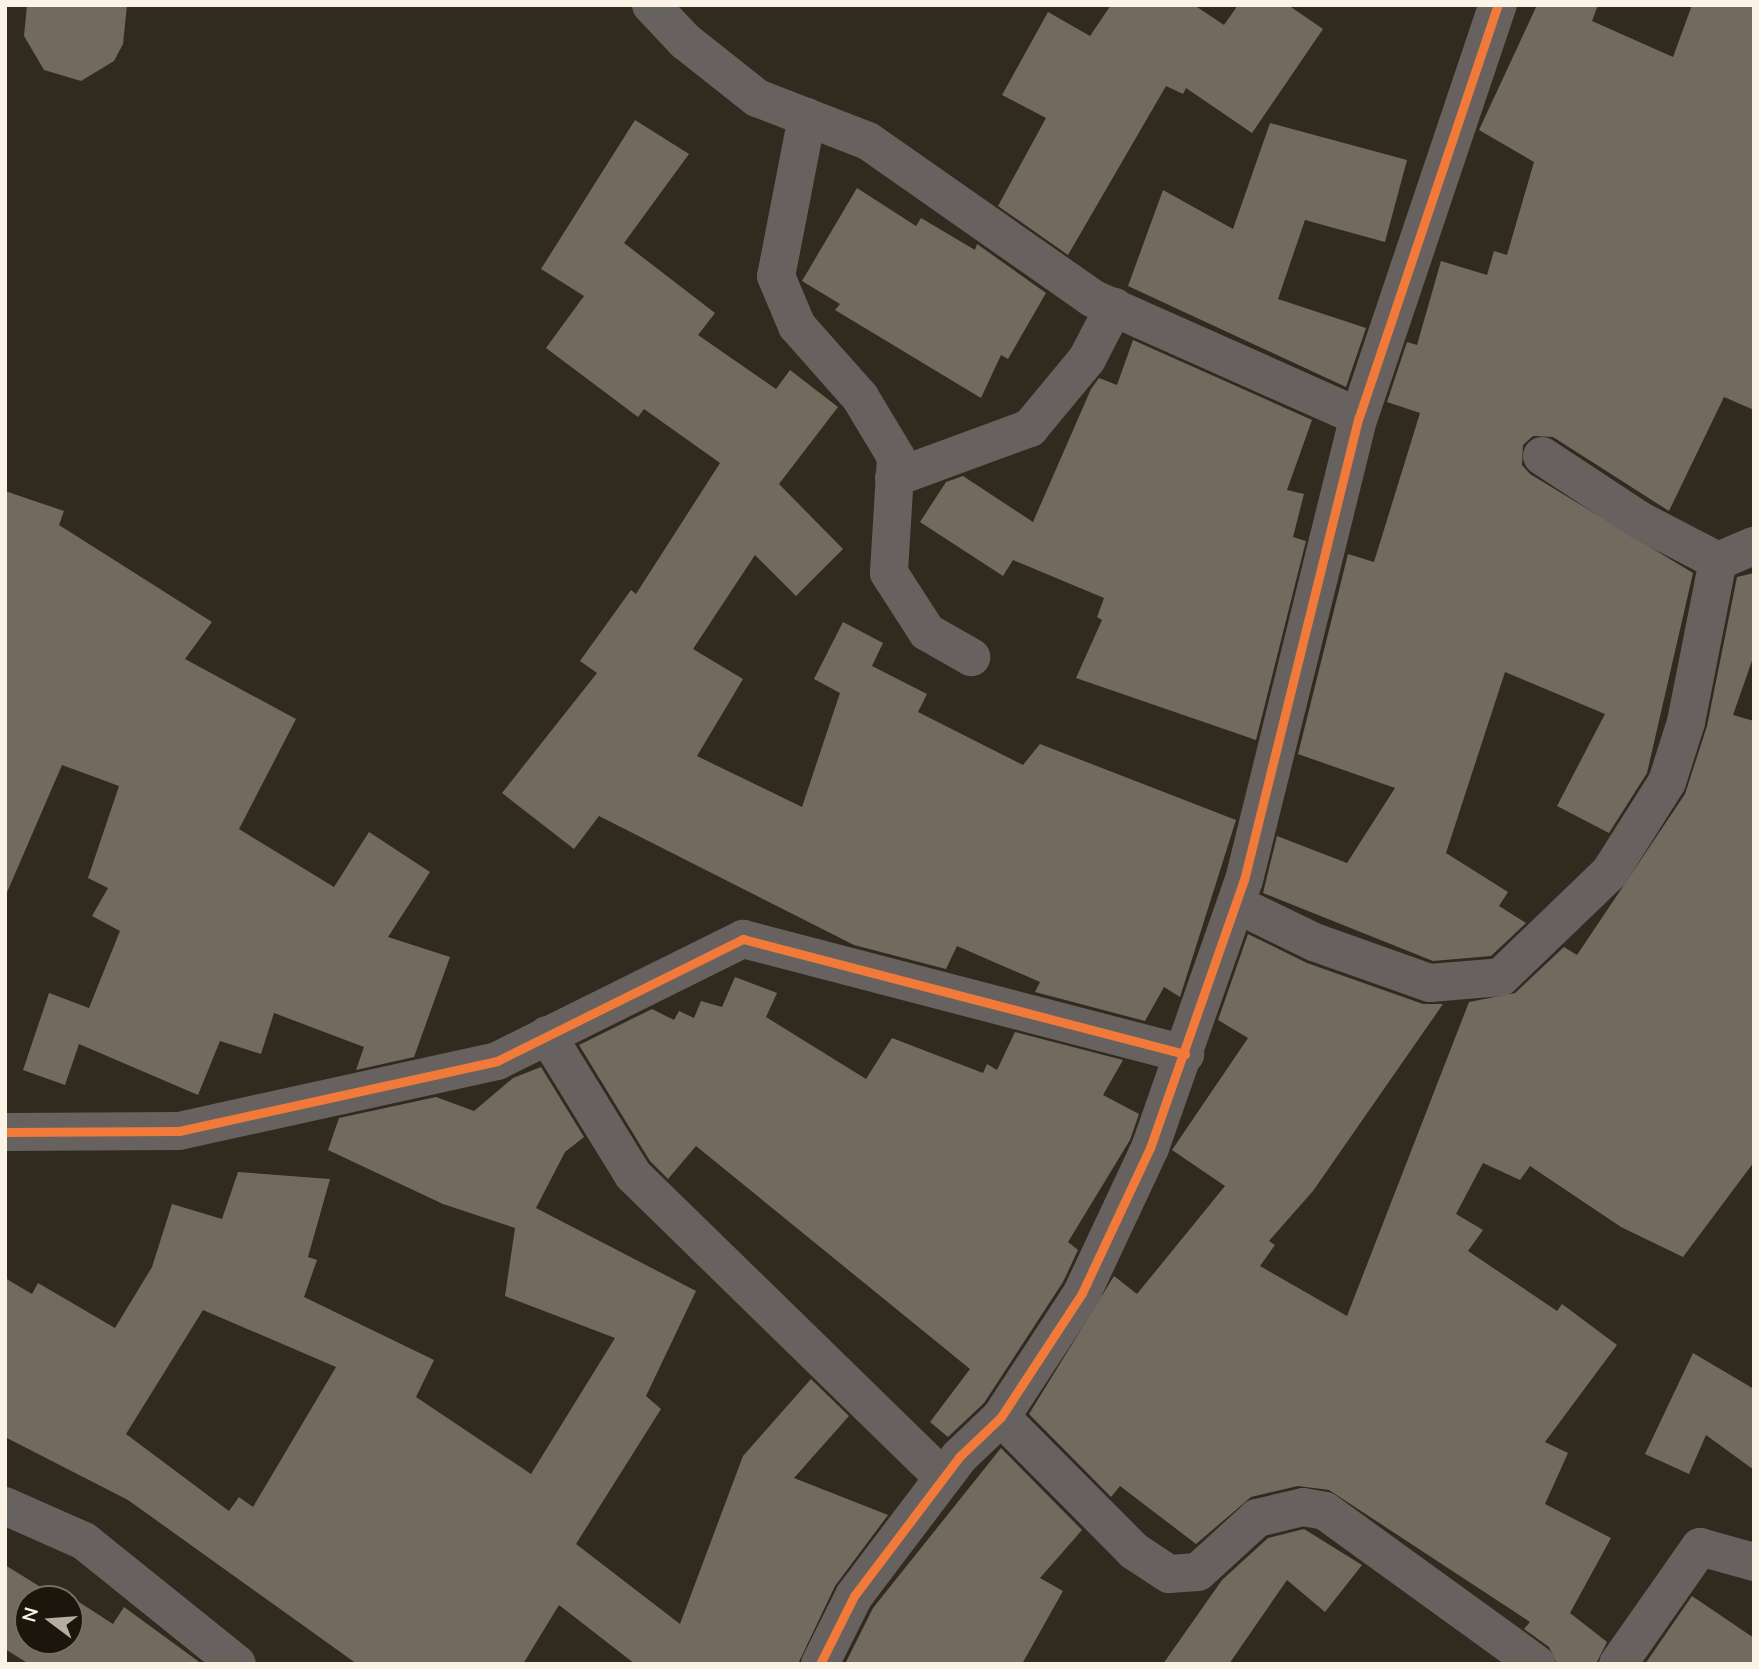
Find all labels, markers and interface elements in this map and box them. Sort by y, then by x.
north arrow [14,1585,84,1655]
text: N [16,1604,45,1625]

